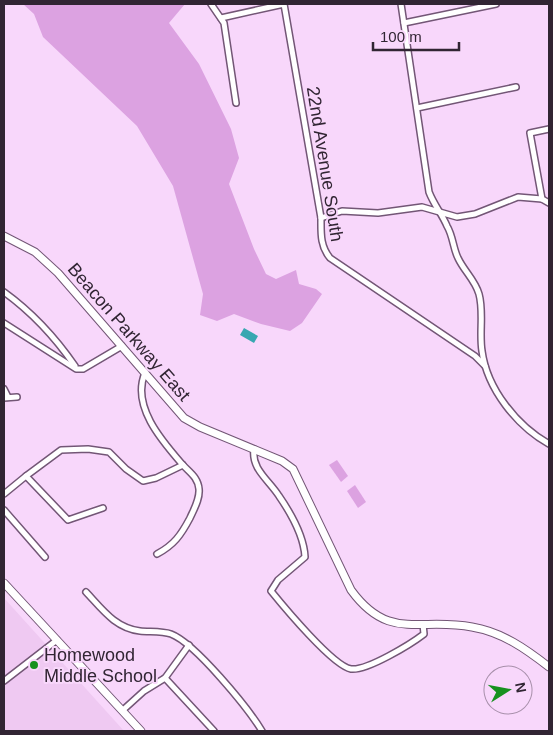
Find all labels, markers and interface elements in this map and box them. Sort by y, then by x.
scale bar [373,20,459,52]
text: 100 m [380,28,422,45]
street label: 22nd Avenue South [303,85,347,243]
street label: Beacon Parkway East [64,259,194,405]
place label: Homewood Middle School [44,645,157,686]
marker: Homewood Middle School [28,659,40,671]
north arrow [483,665,533,715]
text: N [512,681,530,694]

